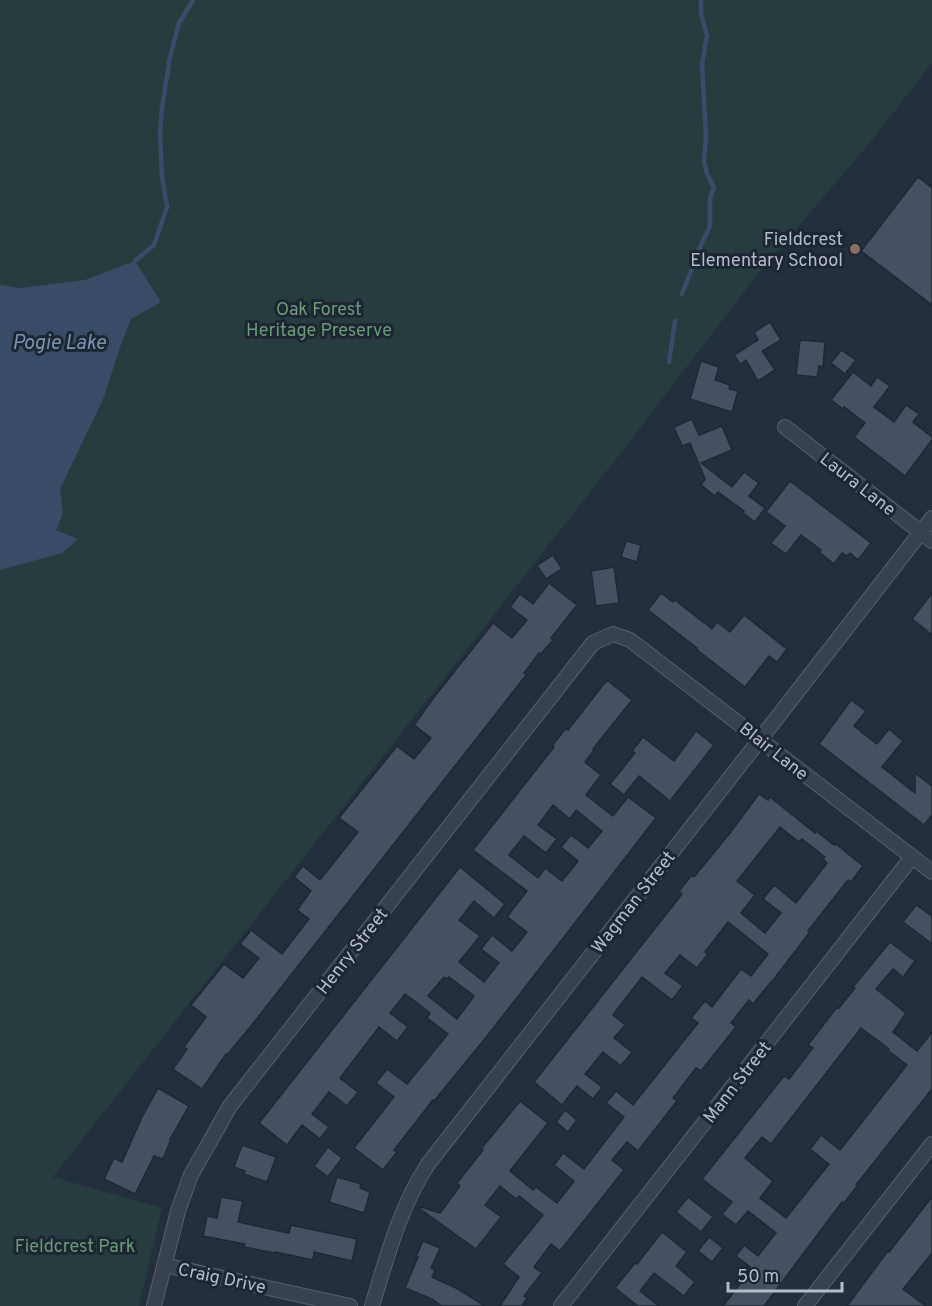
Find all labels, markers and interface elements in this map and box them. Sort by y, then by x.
place label: Fieldcrest Elementary School [690,229,843,273]
marker: Fieldcrest Elementary School [848,242,862,256]
park label: Oak Forest Heritage Preserve [246,299,392,343]
water label: Pogie Lake [12,331,107,357]
street label: Laura Lane [815,448,900,522]
street label: Blair Lane [734,718,812,786]
street label: Wagman Street [587,847,681,959]
street label: Henry Street [312,904,394,1000]
street label: Mann Street [699,1037,777,1129]
park label: Fieldcrest Park [15,1236,135,1259]
scale bar [728,1255,842,1293]
street label: Craig Drive [176,1259,268,1300]
text: 50 m [737,1266,779,1289]

